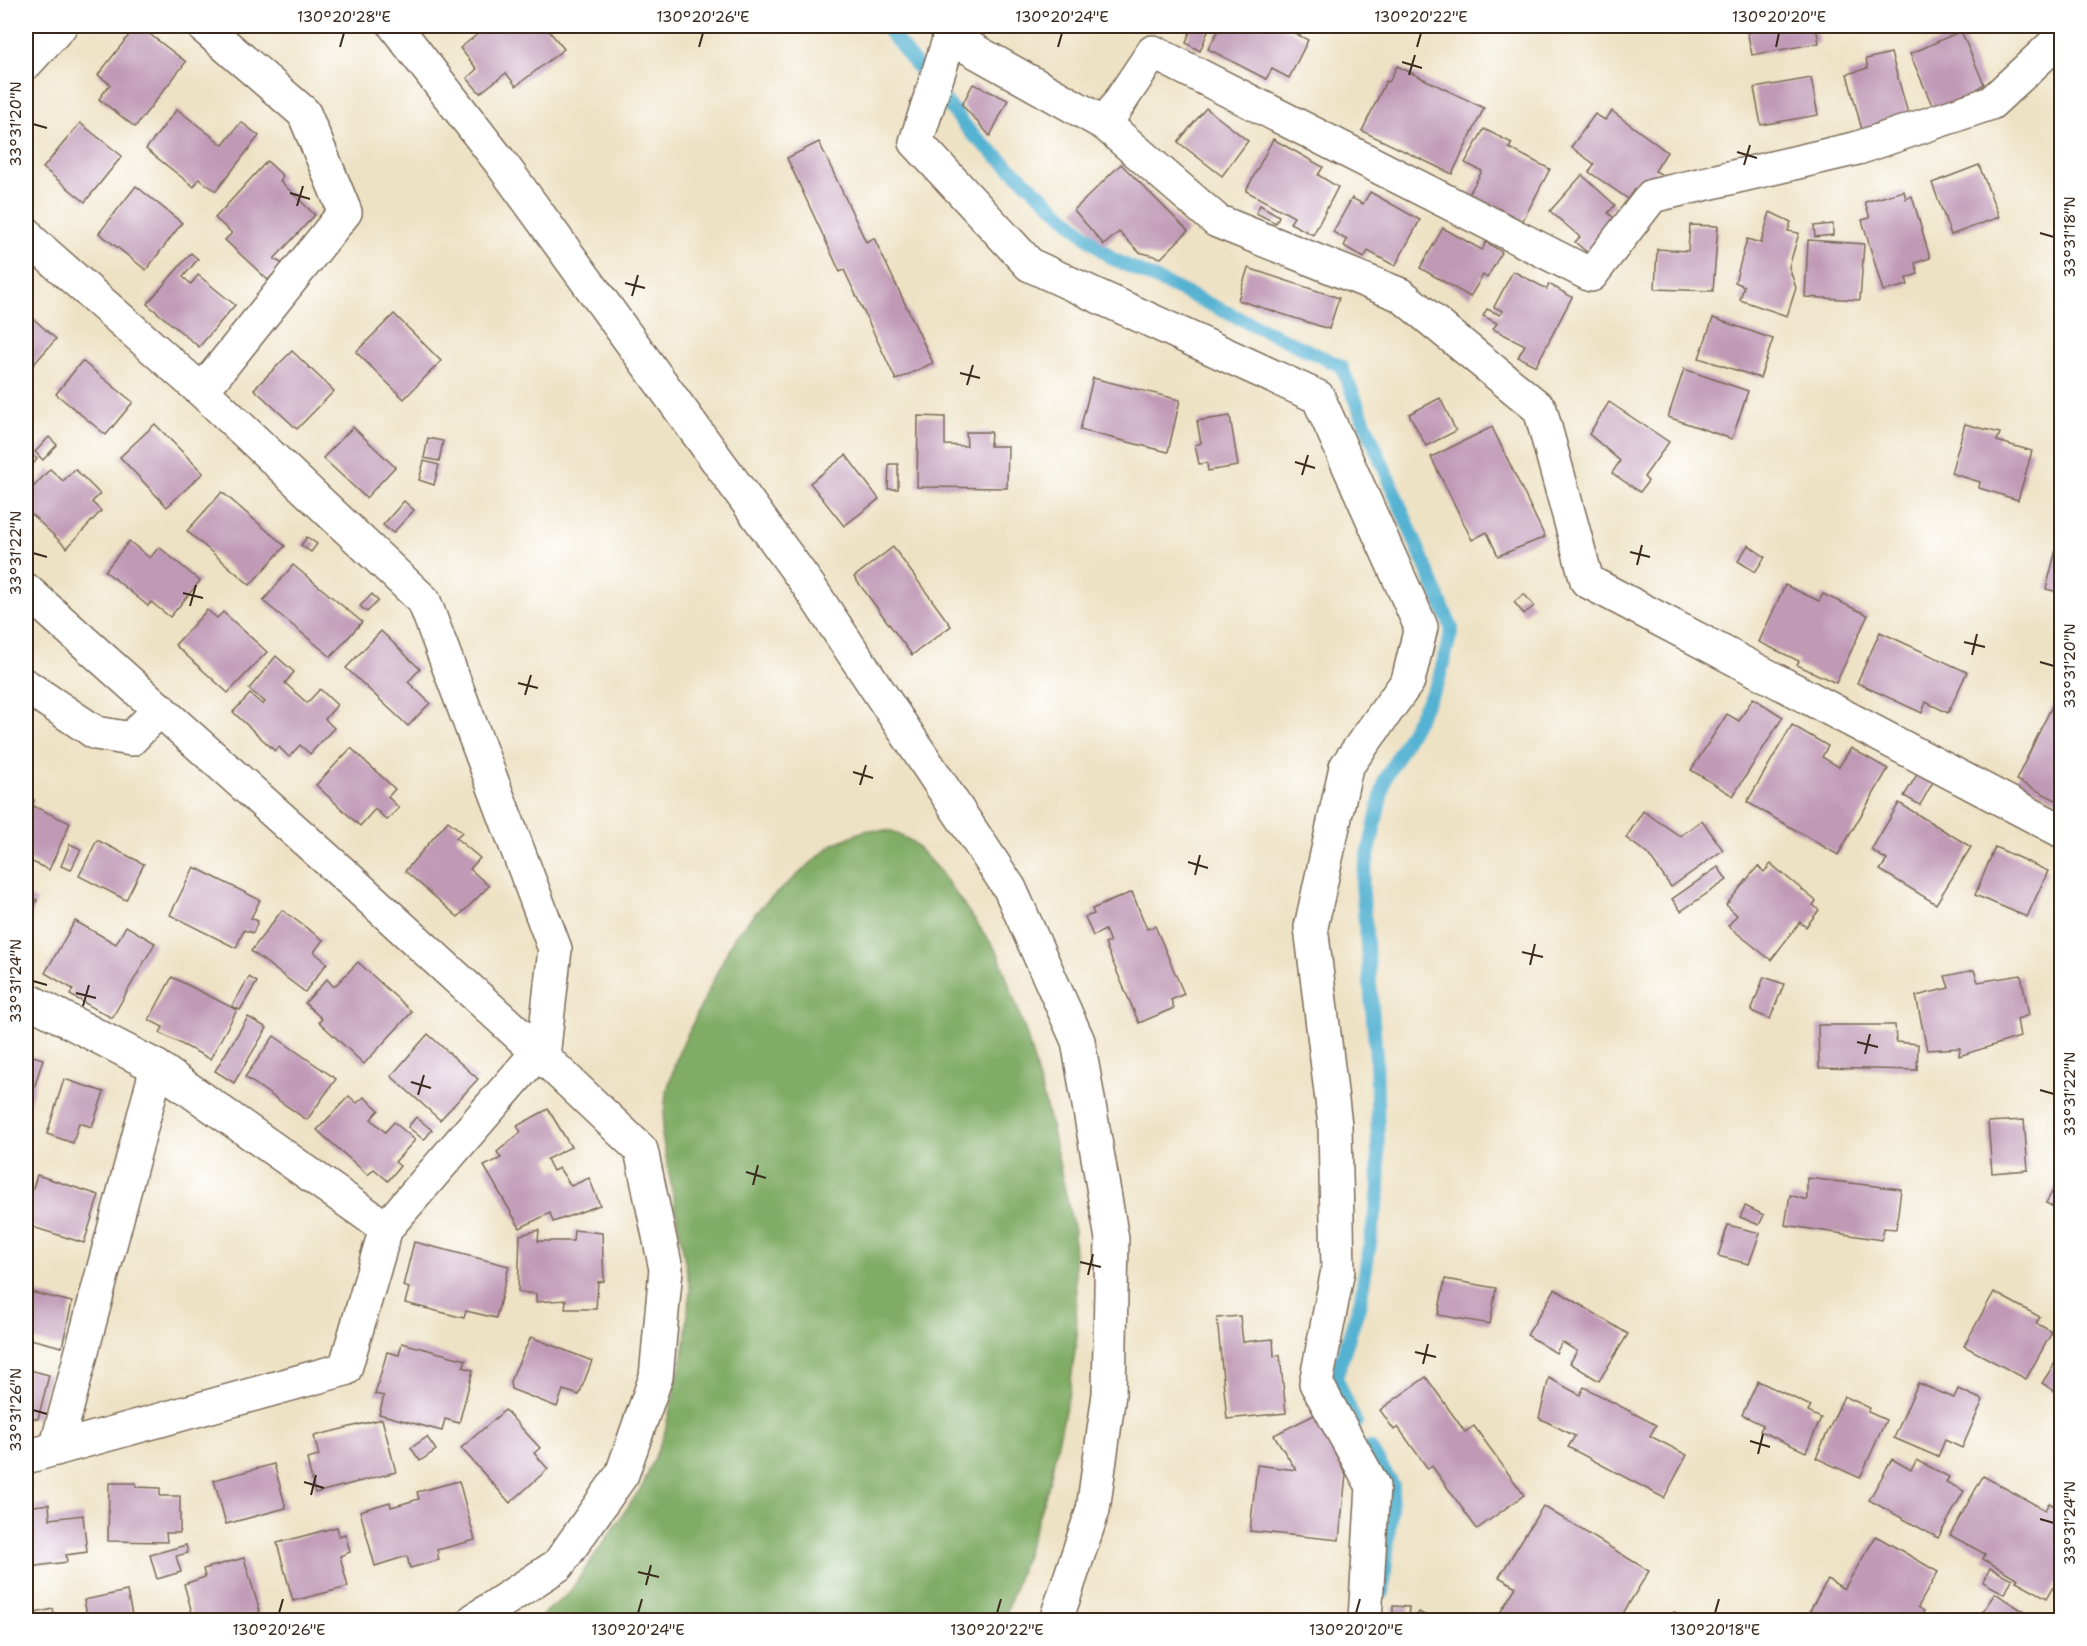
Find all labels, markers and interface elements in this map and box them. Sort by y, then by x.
text: 130°20'28"E [297,7,391,27]
text: 130°20'26"E [657,7,749,27]
text: 130°20'24"E [1015,7,1109,27]
text: 130°20'22"E [1374,7,1468,27]
text: 130°20'20"E [1732,7,1826,27]
text: 33°31'20"N [6,81,26,167]
text: 33°31'18"N [2060,196,2080,278]
text: 33°31'22"N [6,511,26,595]
text: 33°31'20"N [2060,623,2080,709]
text: 33°31'24"N [6,939,26,1023]
text: 33°31'22"N [2060,1052,2080,1136]
text: 33°31'26"N [6,1368,26,1452]
text: 33°31'24"N [2060,1481,2080,1565]
text: 130°20'26"E [233,1620,325,1640]
text: 130°20'24"E [591,1620,685,1640]
text: 130°20'22"E [950,1620,1044,1640]
text: 130°20'20"E [1309,1620,1403,1640]
text: 130°20'18"E [1670,1620,1760,1640]

